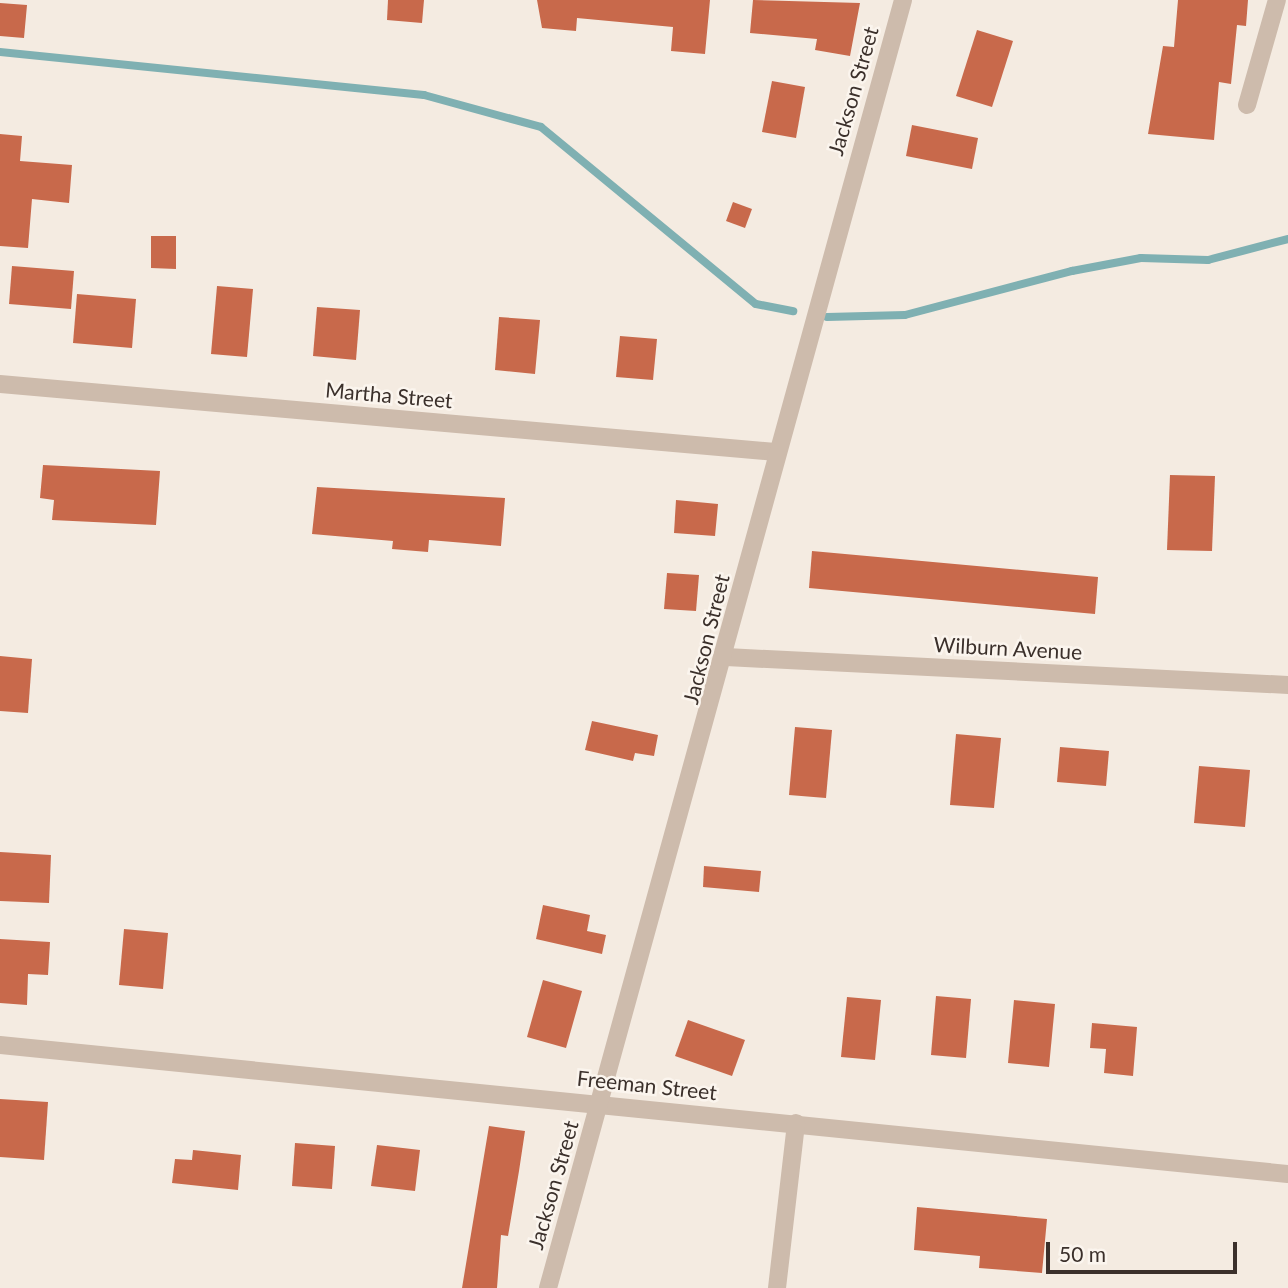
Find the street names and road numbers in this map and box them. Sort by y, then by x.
street label: Jackson Street [823,24,883,158]
street label: Martha Street [324,377,454,413]
street label: Jackson Street [678,571,734,707]
street label: Wilburn Avenue [933,632,1083,664]
street label: Freeman Street [576,1065,718,1105]
street label: Jackson Street [523,1118,583,1252]

